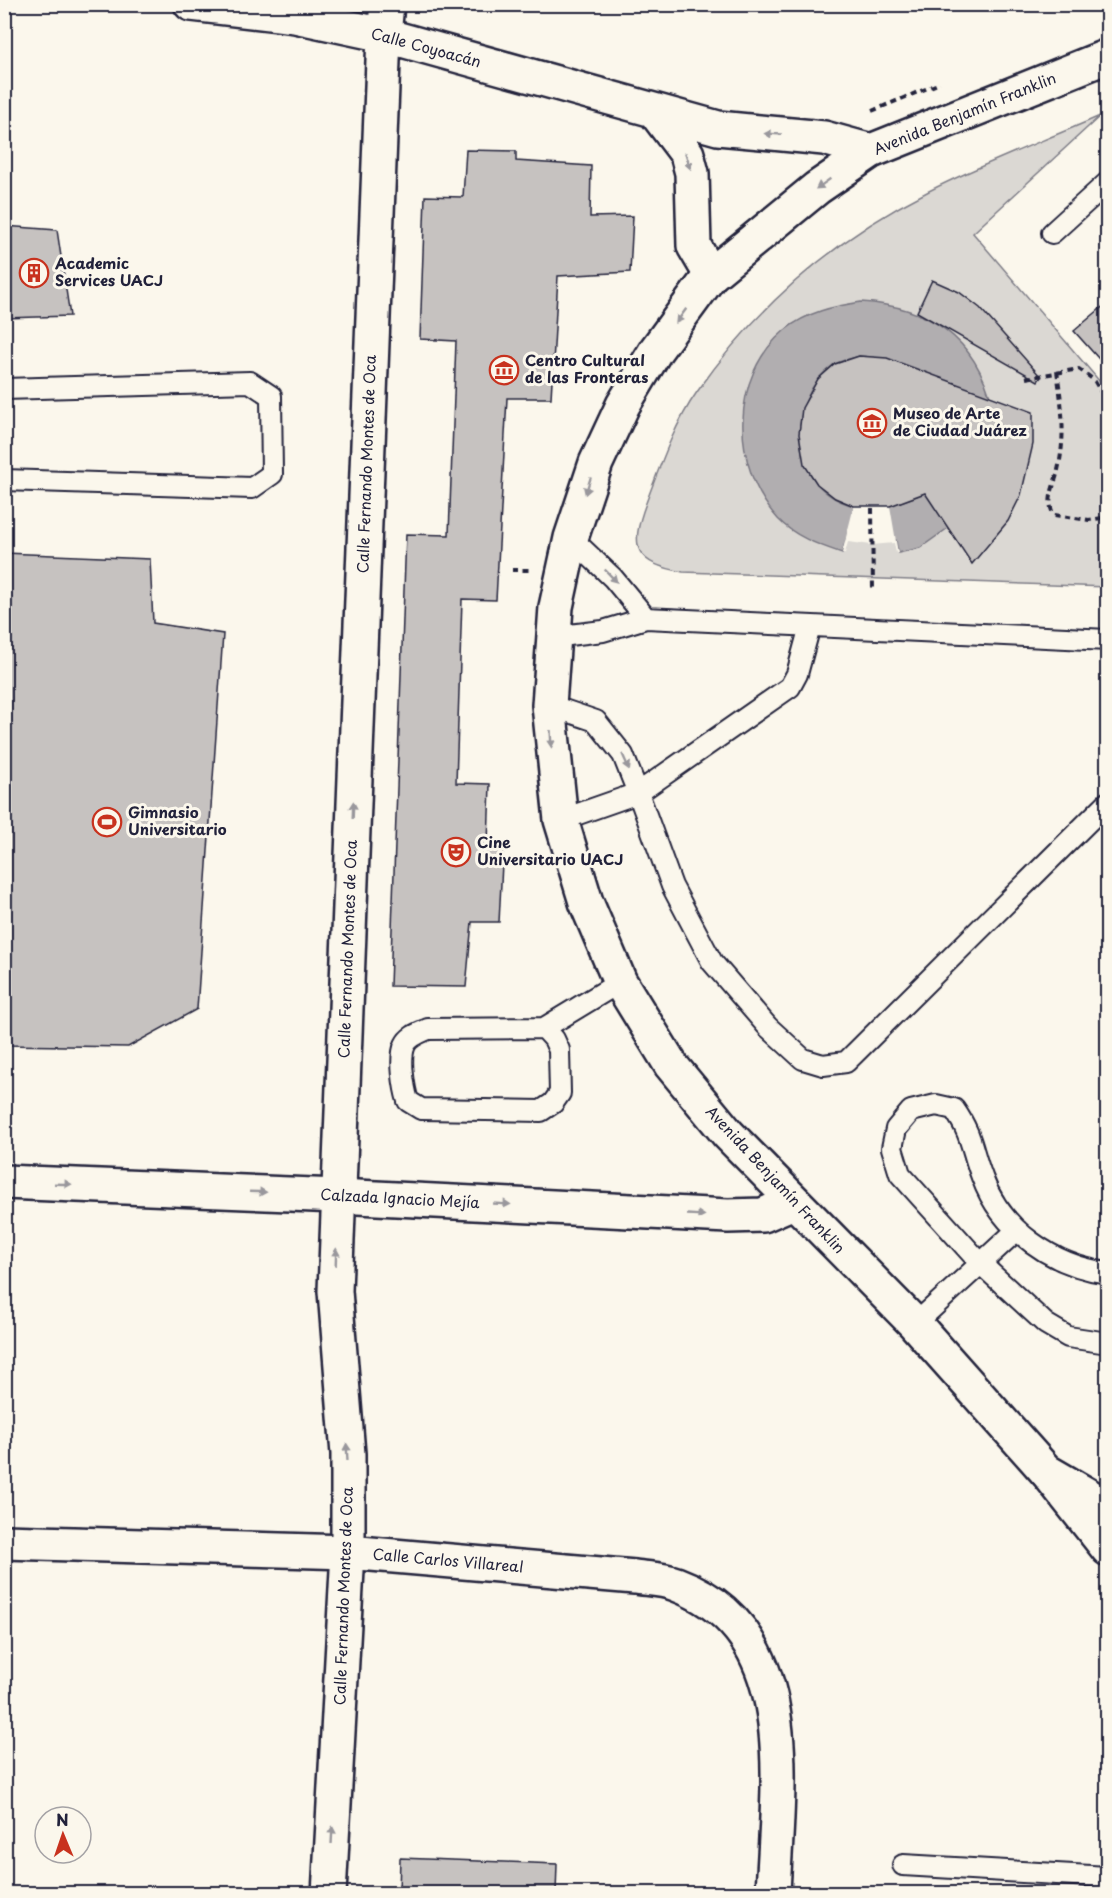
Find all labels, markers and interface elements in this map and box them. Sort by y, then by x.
street label: Calle Coyoacán [369,21,484,72]
street label: Avenida Benjamín Franklin [870,65,1059,160]
one-way arrow [763,130,782,139]
one-way arrow [684,153,693,171]
one-way arrow [815,178,831,189]
place label: Academic Services UACJ [54,251,163,291]
building icon: Academic Services UACJ [18,257,50,289]
one-way arrow [675,307,687,323]
place label: Centro Cultural de las Fronteras [525,348,648,388]
street label: Calle Fernando Montes de Oca [350,354,381,574]
museum icon: Centro Cultural de las Fronteras [488,354,520,386]
place label: Museo de Arte de Ciudad Juárez [893,401,1027,441]
museum icon: Museo de Arte de Ciudad Juárez [856,407,888,439]
one-way arrow [583,477,593,495]
one-way arrow [603,569,617,583]
one-way arrow [547,730,556,749]
one-way arrow [621,754,631,772]
place label: Gimnasio Universitario [128,800,227,840]
one-way arrow [349,801,358,820]
sports icon: Gimnasio Universitario [91,806,123,838]
place label: Cine Universitario UACJ [477,830,624,870]
theatre icon: Cine Universitario UACJ [440,836,472,868]
street label: Calle Fernando Montes de Oca [331,839,362,1059]
street label: Avenida Benjamín Franklin [701,1100,851,1258]
one-way arrow [53,1180,72,1189]
street label: Calzada Ignacio Mejía [320,1182,481,1213]
one-way arrow [248,1188,267,1197]
one-way arrow [492,1200,511,1209]
one-way arrow [687,1210,706,1219]
one-way arrow [332,1248,341,1267]
one-way arrow [343,1442,352,1461]
street label: Calle Fernando Montes de Oca [327,1486,358,1706]
street label: Calle Carlos Villareal [372,1541,524,1578]
north arrow [33,1805,93,1865]
text: N [56,1807,69,1831]
one-way arrow [328,1826,337,1845]

